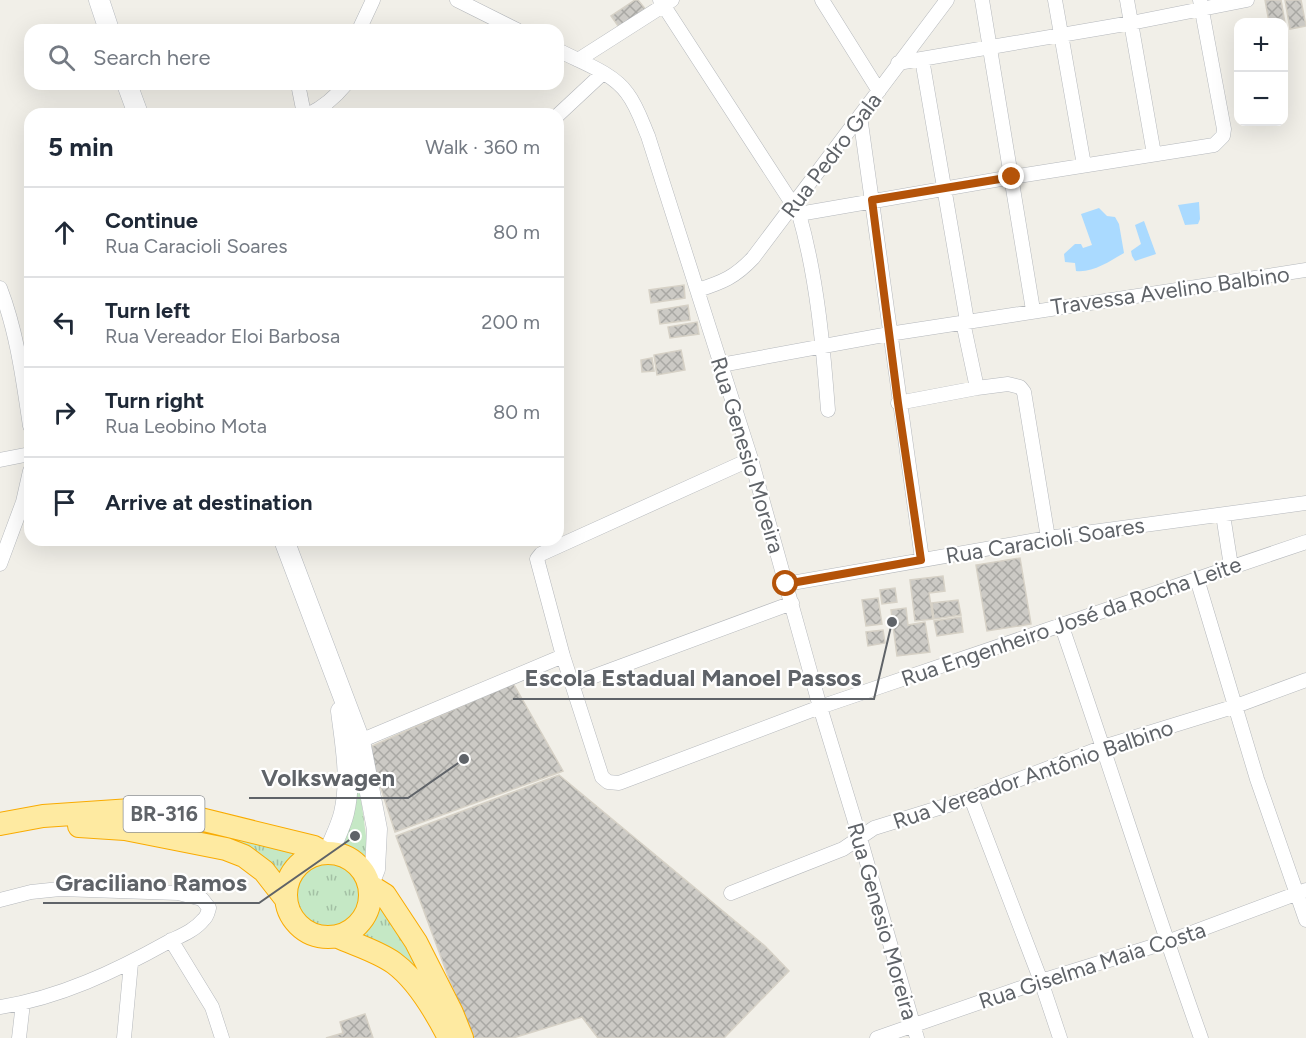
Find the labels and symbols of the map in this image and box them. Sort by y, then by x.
street label: Rua Pedro Gala [776,87,887,223]
route end [998,163,1024,189]
street label: Travessa Avelino Balbino [1049,260,1291,321]
street label: Rua Genesio Moreira [705,354,790,557]
street label: Rua Caracioli Soares [944,511,1146,570]
street label: Rua Engenheiro José da Rocha Leite [898,550,1245,692]
route start [772,570,798,596]
callout: Escola Estadual Manoel Passos [513,657,874,699]
text: Escola Estadual Manoel Passos [525,663,861,692]
street label: Rua Vereador Antônio Balbino [890,714,1177,835]
callout: Volkswagen [249,756,408,798]
text: Volkswagen [261,763,395,792]
road number: BR-316 [124,796,204,832]
street label: Rua Genesio Moreira [841,819,924,1023]
callout: Graciliano Ramos [43,861,259,903]
text: Graciliano Ramos [55,868,247,897]
street label: Rua Giselma Maia Costa [975,916,1209,1015]

